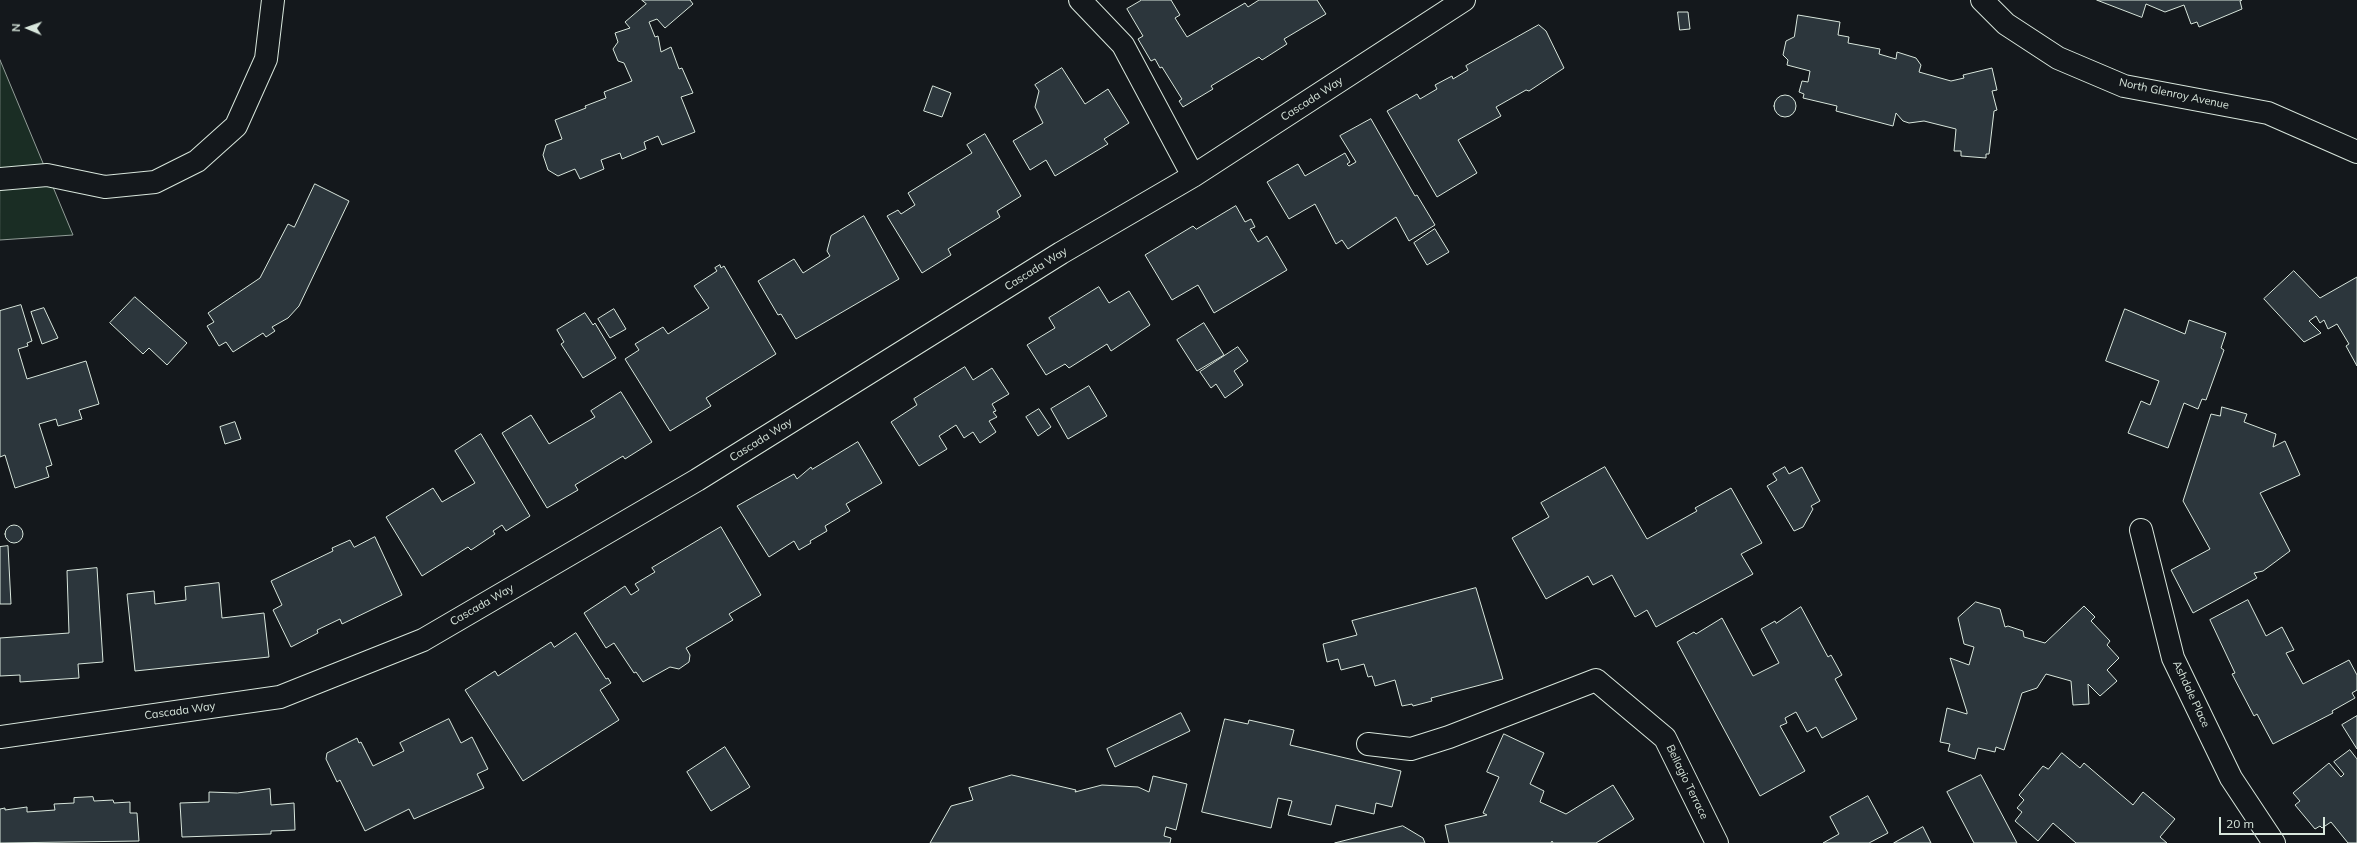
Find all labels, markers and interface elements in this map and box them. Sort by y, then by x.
north arrow [8,8,48,48]
text: N [9,23,23,32]
street label: Cascada Way [1278,74,1346,124]
street label: North Glenroy Avenue [2118,76,2230,112]
street label: Cascada Way [1002,244,1070,294]
street label: Cascada Way [727,415,795,465]
street label: Cascada Way [448,581,516,629]
street label: Ashdale Place [2170,658,2212,730]
street label: Cascada Way [144,699,216,723]
street label: Bellagio Terrace [1663,743,1711,821]
scale bar [2221,809,2327,835]
text: 20 m [2226,816,2254,831]

